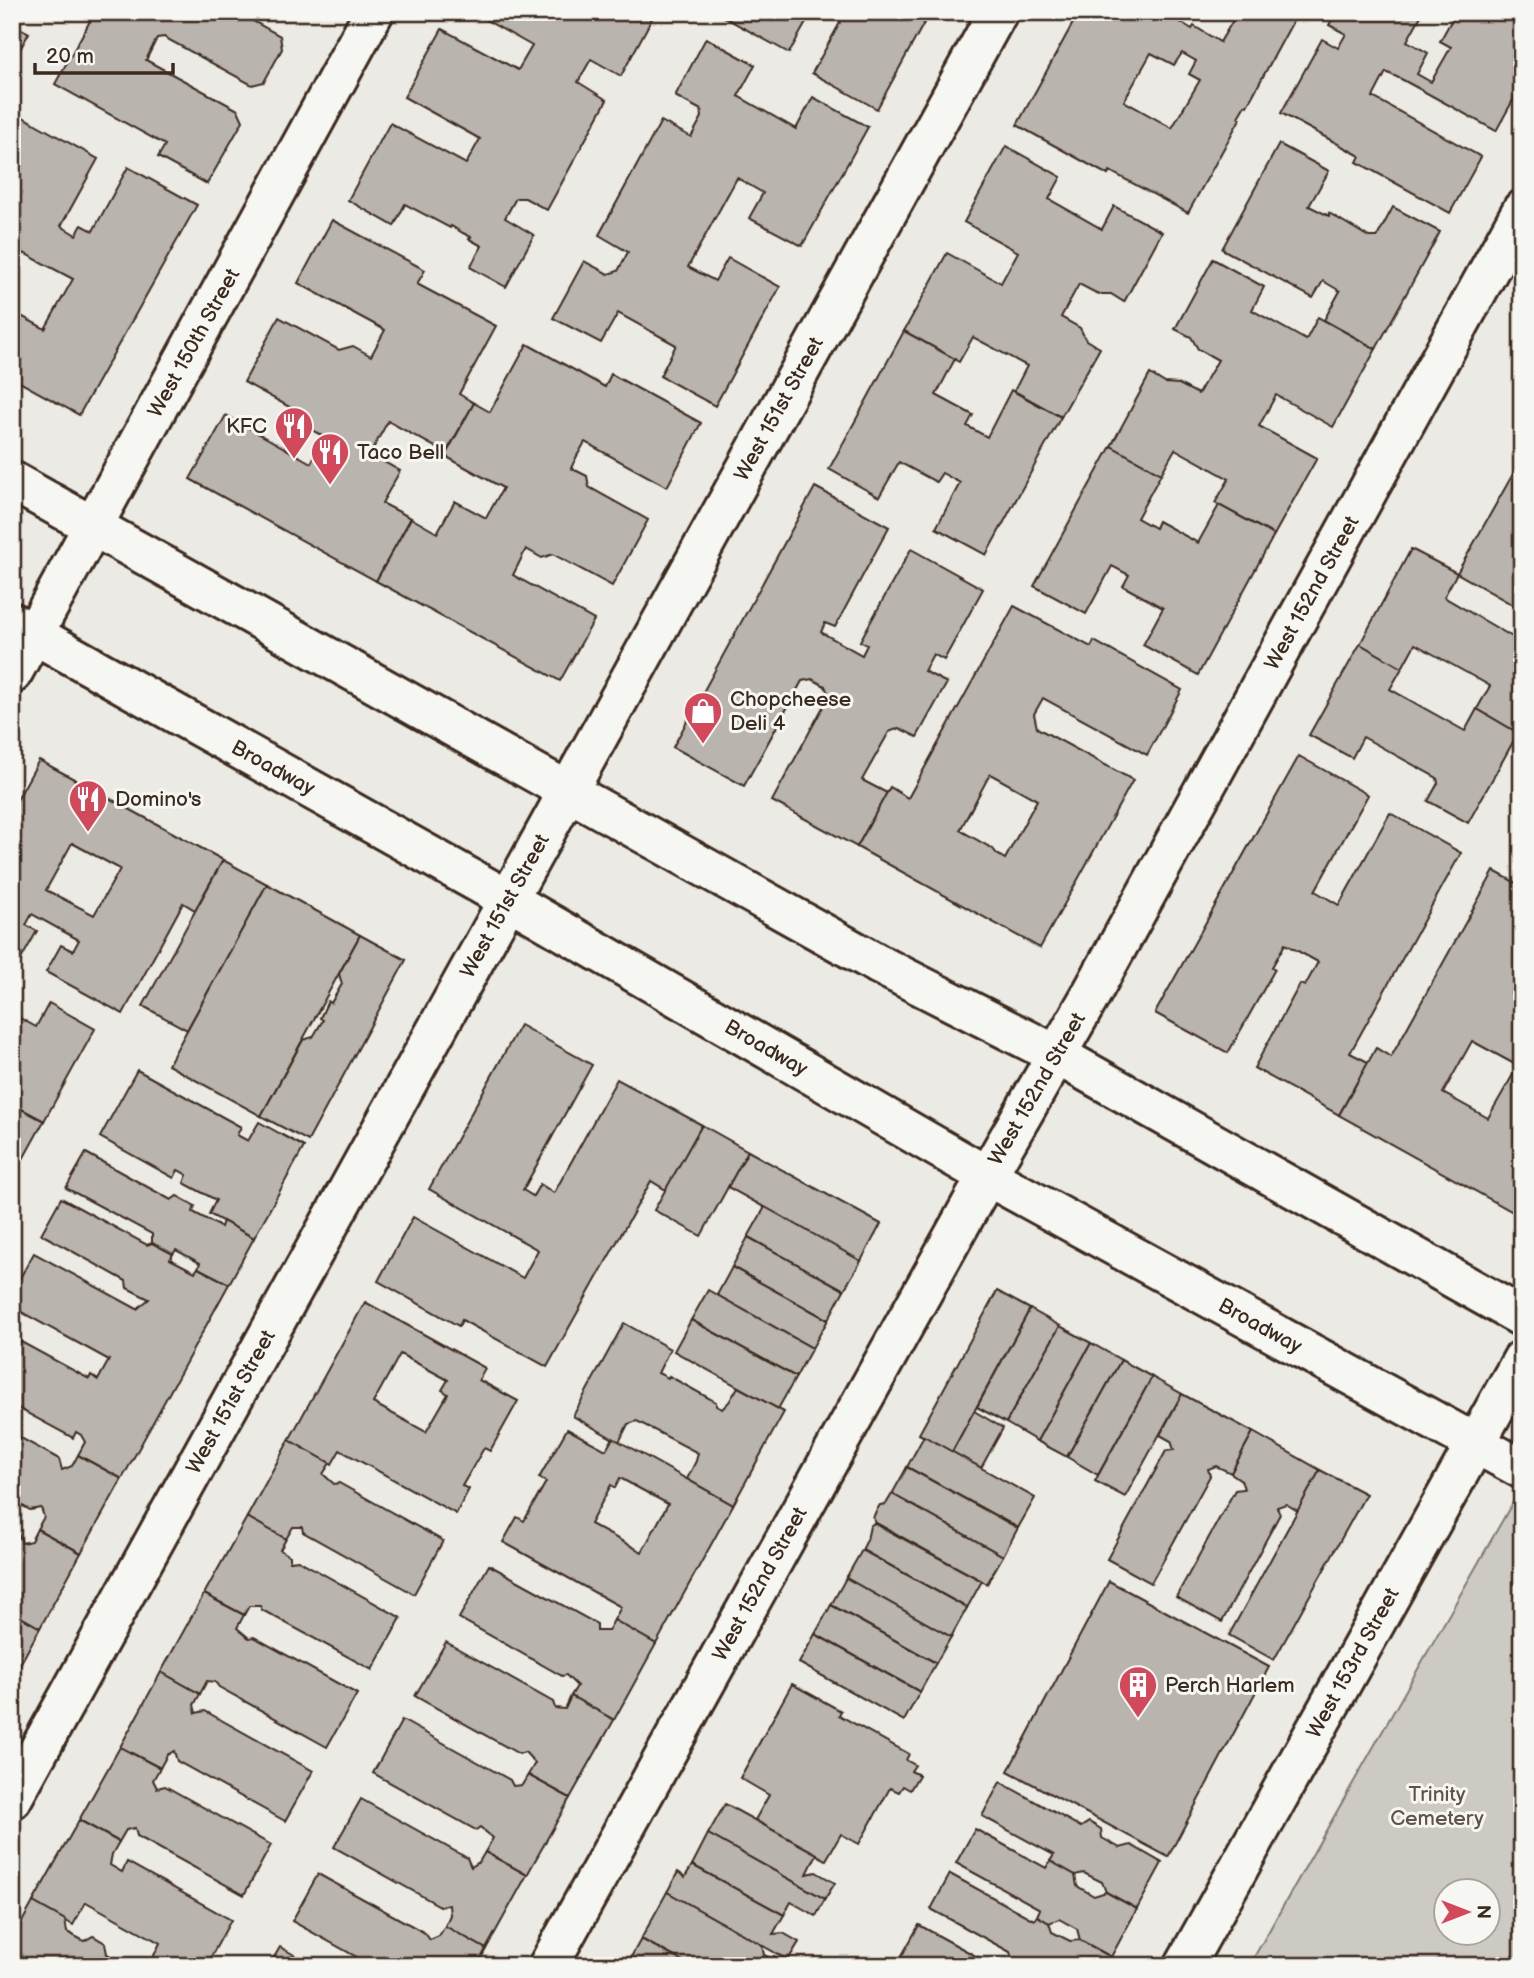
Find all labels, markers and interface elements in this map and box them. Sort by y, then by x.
scale bar [35,32,173,76]
text: 20 m [46,44,94,69]
street label: West 150th Street [143,264,246,422]
street label: West 151st Street [729,332,829,485]
restaurant icon: KFC [273,405,315,460]
place label: KFC [226,414,267,439]
restaurant icon: Taco Bell [309,431,351,486]
place label: Taco Bell [357,440,444,465]
street label: West 152nd Street [1259,511,1365,674]
place label: Chopcheese Deli 4 [730,687,851,736]
shop icon: Chopcheese Deli 4 [682,690,724,745]
street label: Broadway [227,735,320,801]
restaurant icon: Domino's [67,778,109,833]
place label: Domino's [115,787,201,812]
street label: West 151st Street [455,829,555,982]
street label: West 152nd Street [983,1008,1091,1170]
street label: Broadway [720,1014,812,1082]
street label: Broadway [1214,1293,1307,1359]
street label: West 151st Street [181,1325,281,1478]
street label: West 152nd Street [707,1502,813,1665]
street label: West 153rd Street [1301,1583,1405,1743]
building icon: Perch Harlem [1117,1664,1159,1719]
place label: Perch Harlem [1165,1673,1295,1698]
park label: Trinity Cemetery [1390,1782,1484,1831]
north arrow [1432,1876,1502,1946]
text: N [1471,1905,1494,1919]

